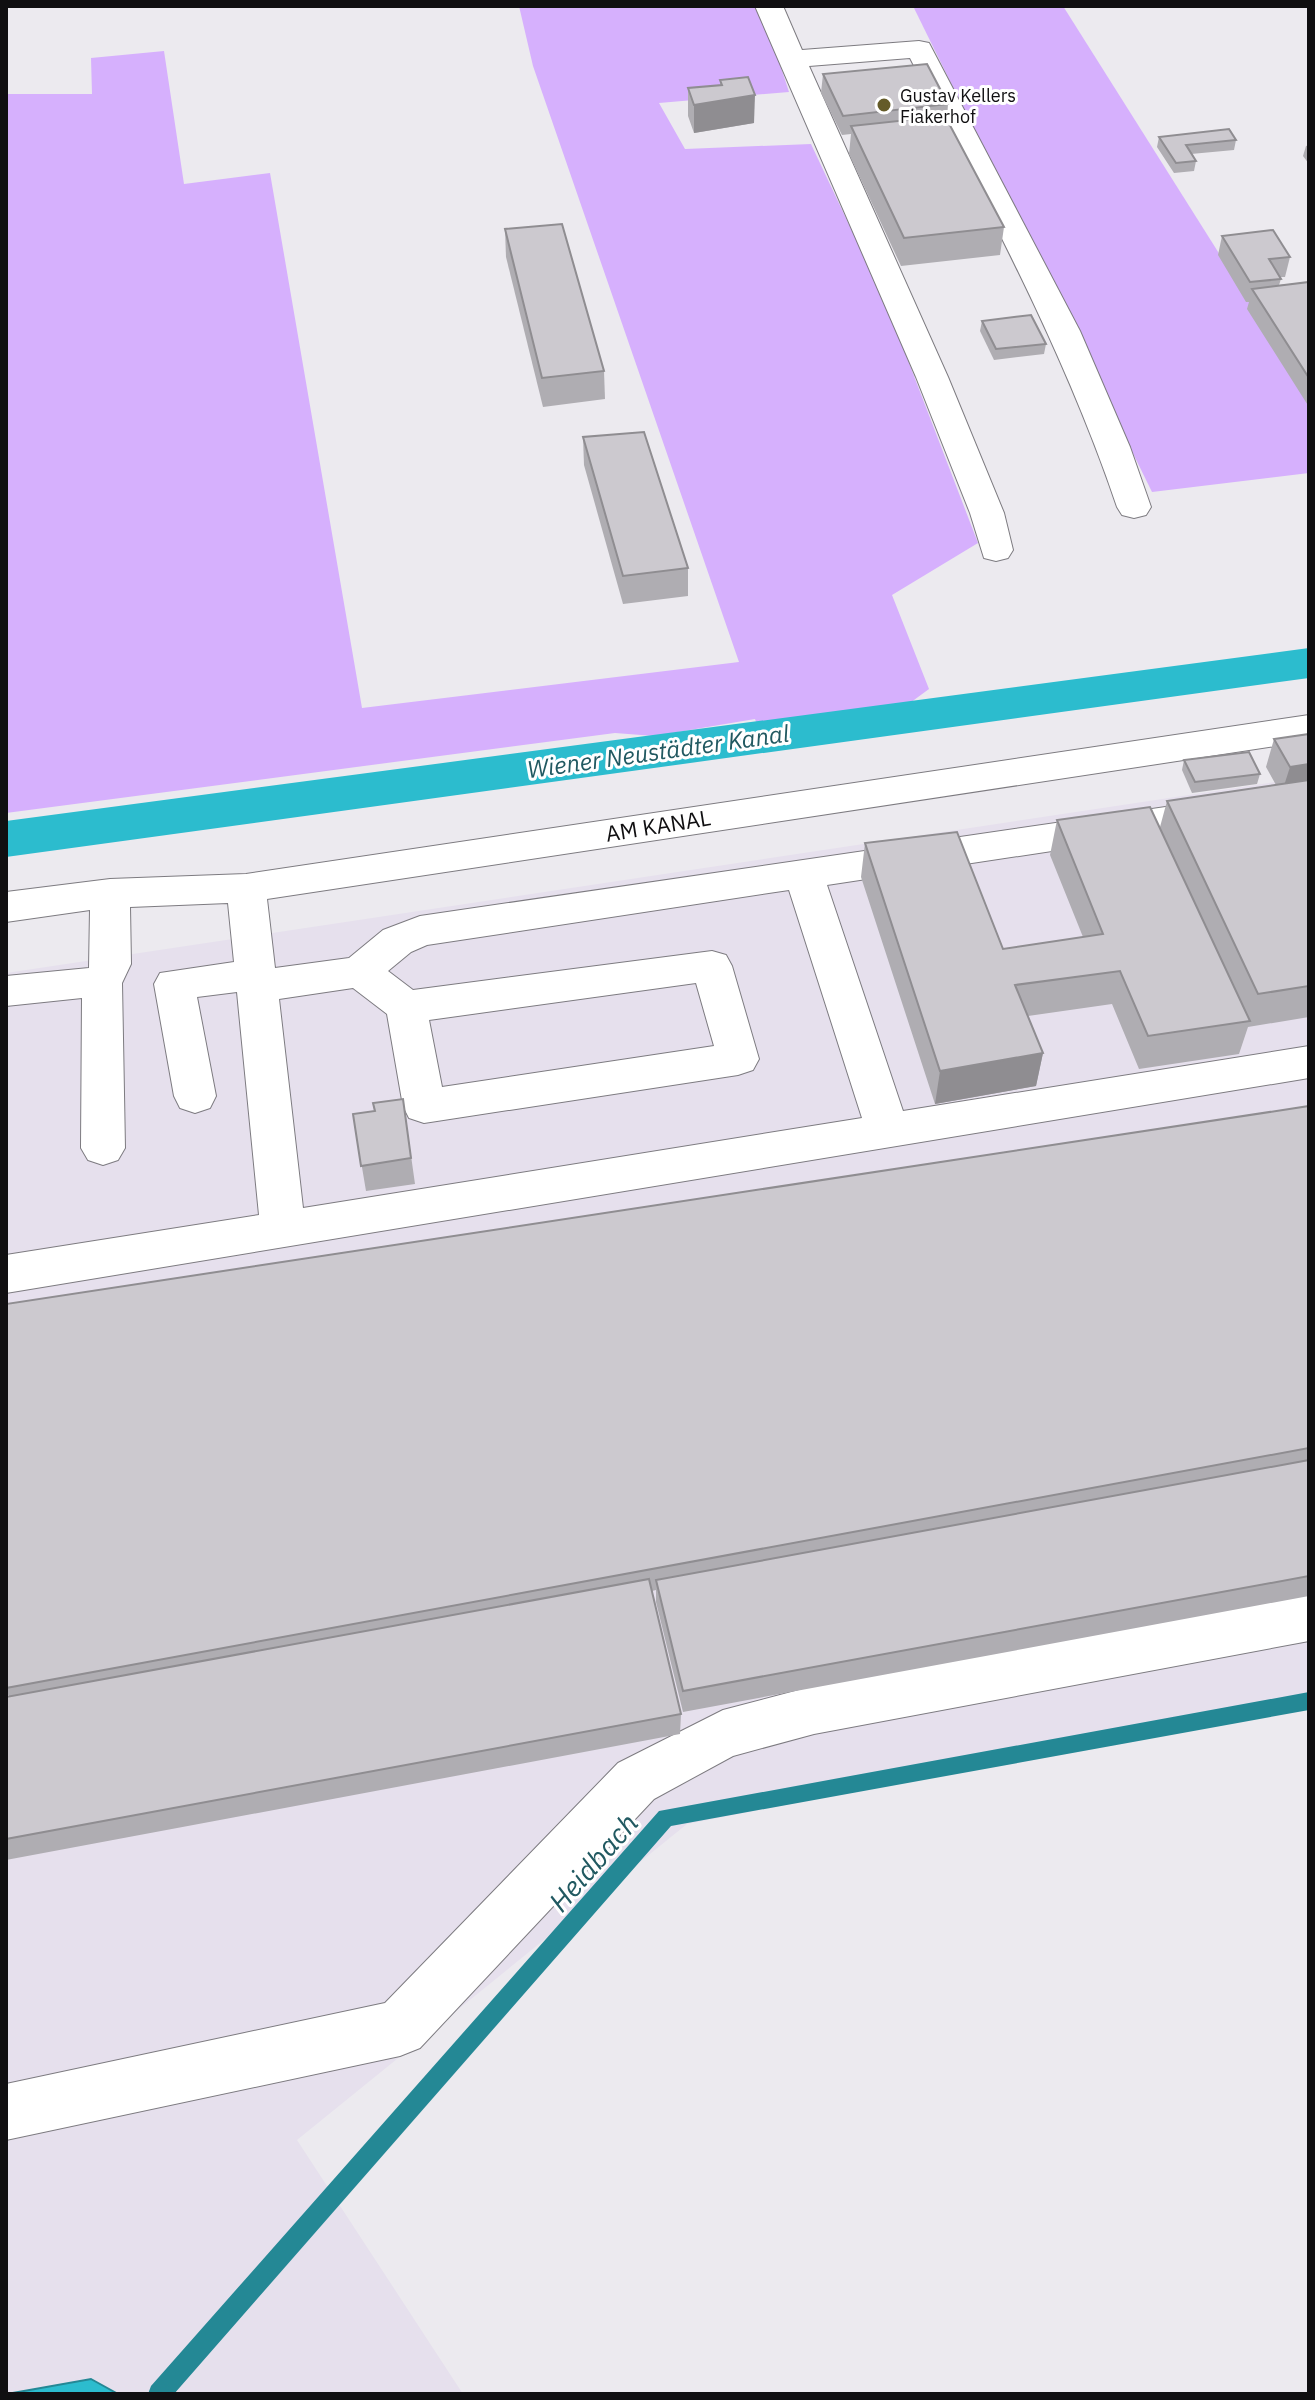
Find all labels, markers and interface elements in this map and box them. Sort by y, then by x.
place label: Gustav Kellers Fiakerhof [900,84,1016,128]
marker: Gustav Kellers Fiakerhof [875,96,893,114]
water label: Wiener Neustädter Kanal [525,717,792,785]
street label: AM KANAL [603,802,713,848]
water label: Heidbach [540,1805,646,1919]

